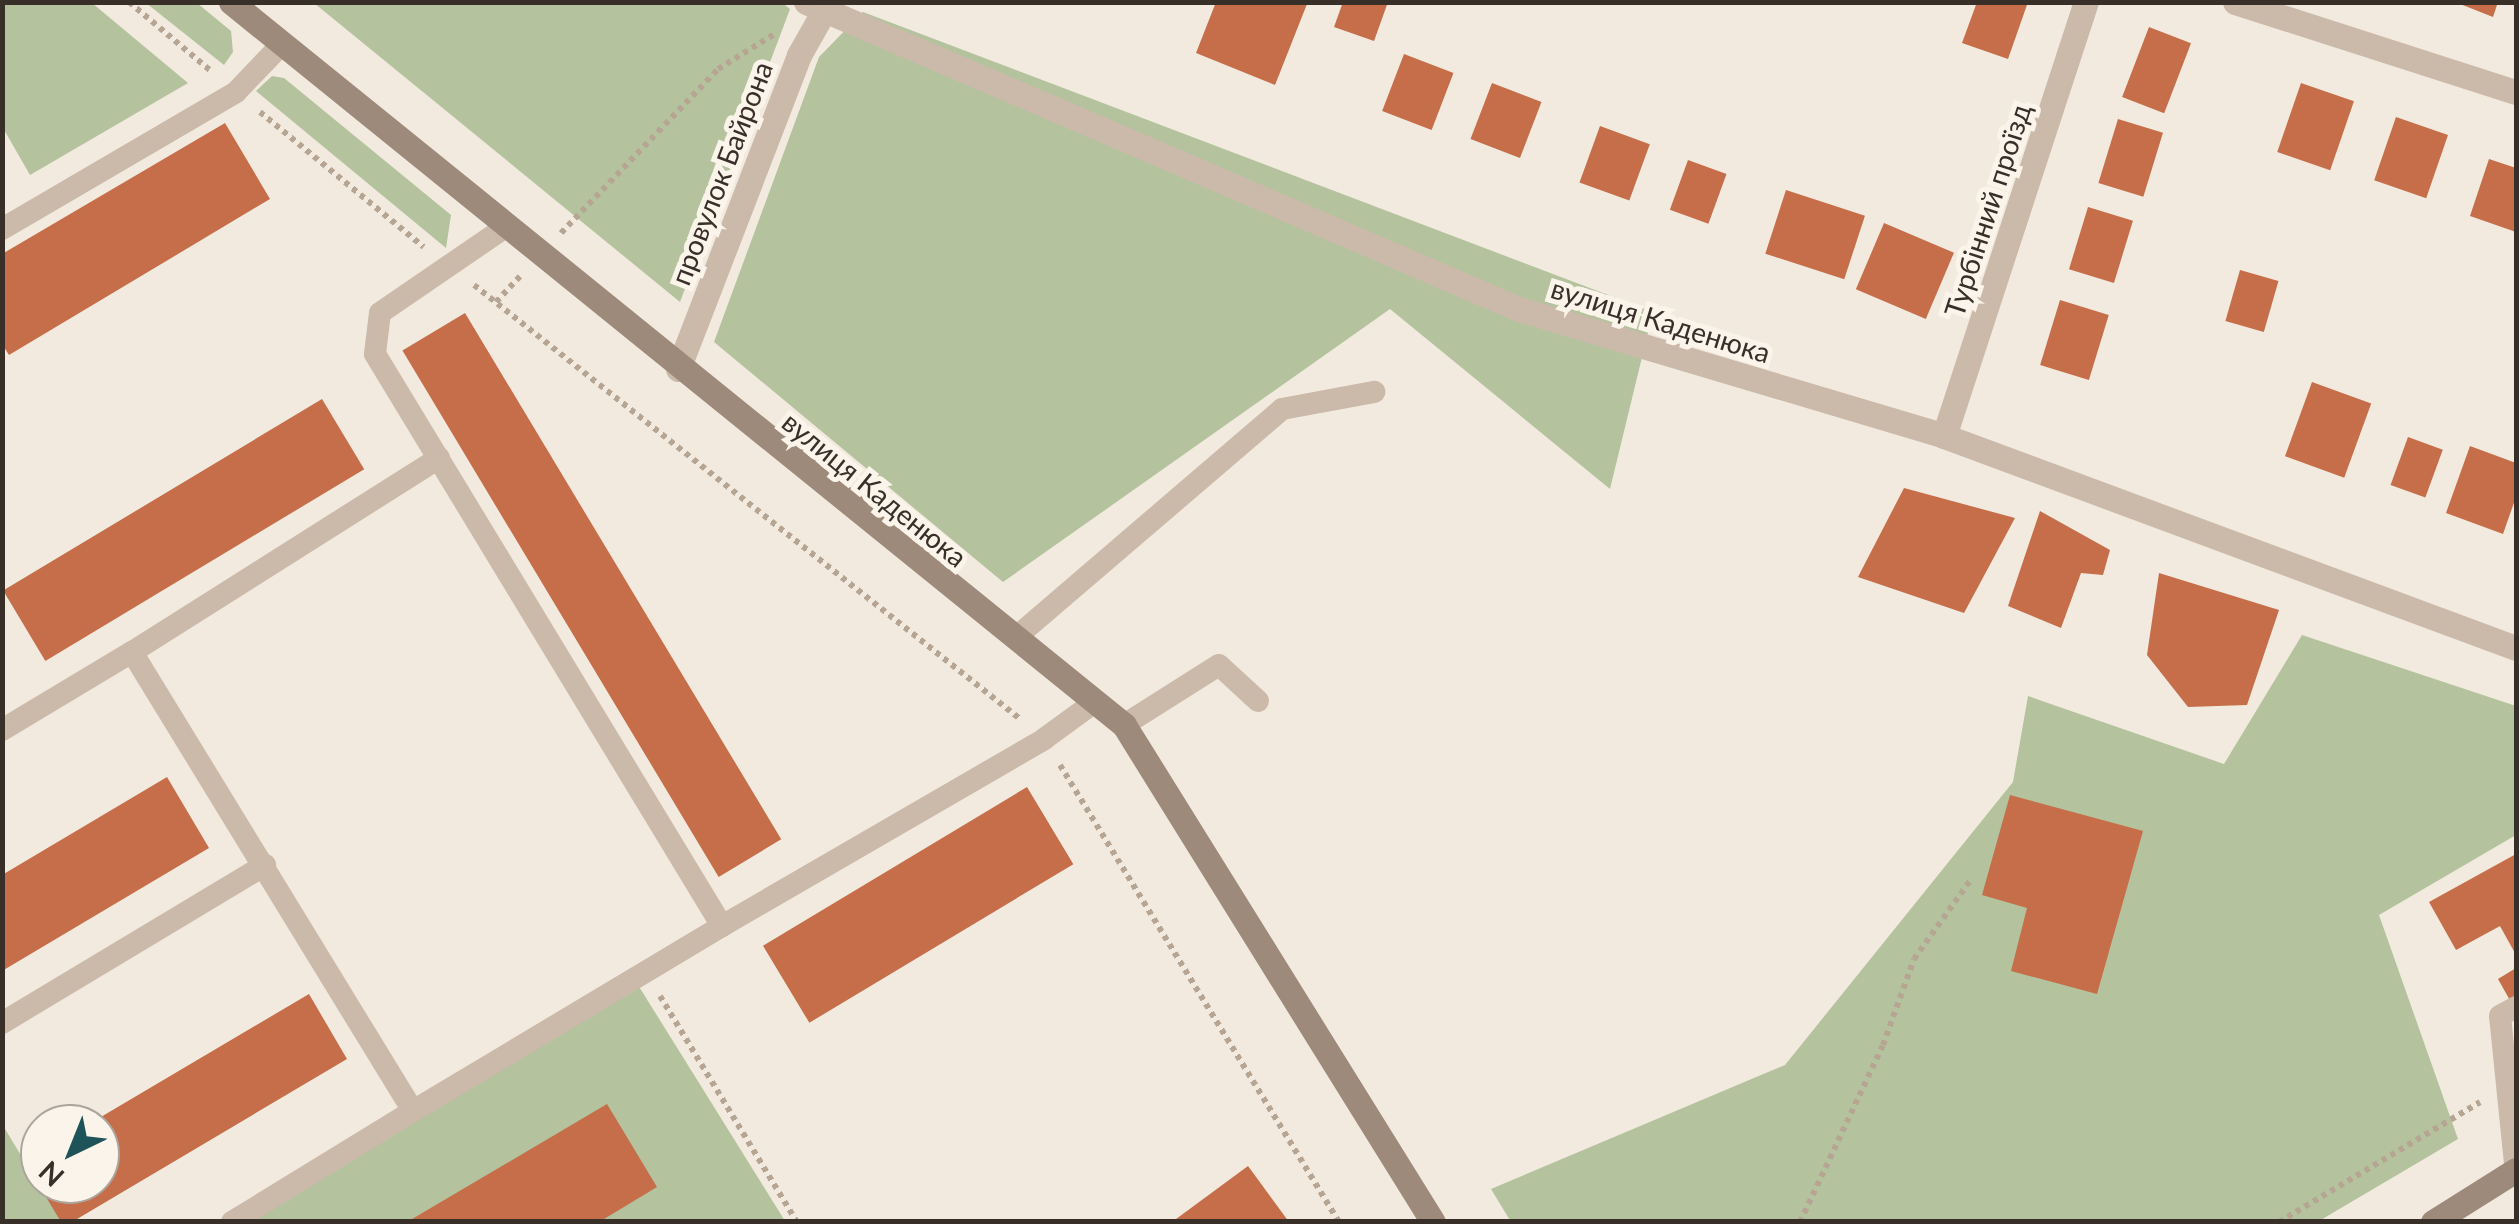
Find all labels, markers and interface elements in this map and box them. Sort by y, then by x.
street label: провулок Байрона [663,57,779,289]
street label: Турбінний проїзд [1937,99,2037,321]
street label: вулиця Каденюка [1547,271,1775,369]
street label: вулиця Каденюка [776,404,974,574]
north arrow [20,1104,120,1204]
text: N [31,1155,70,1194]

